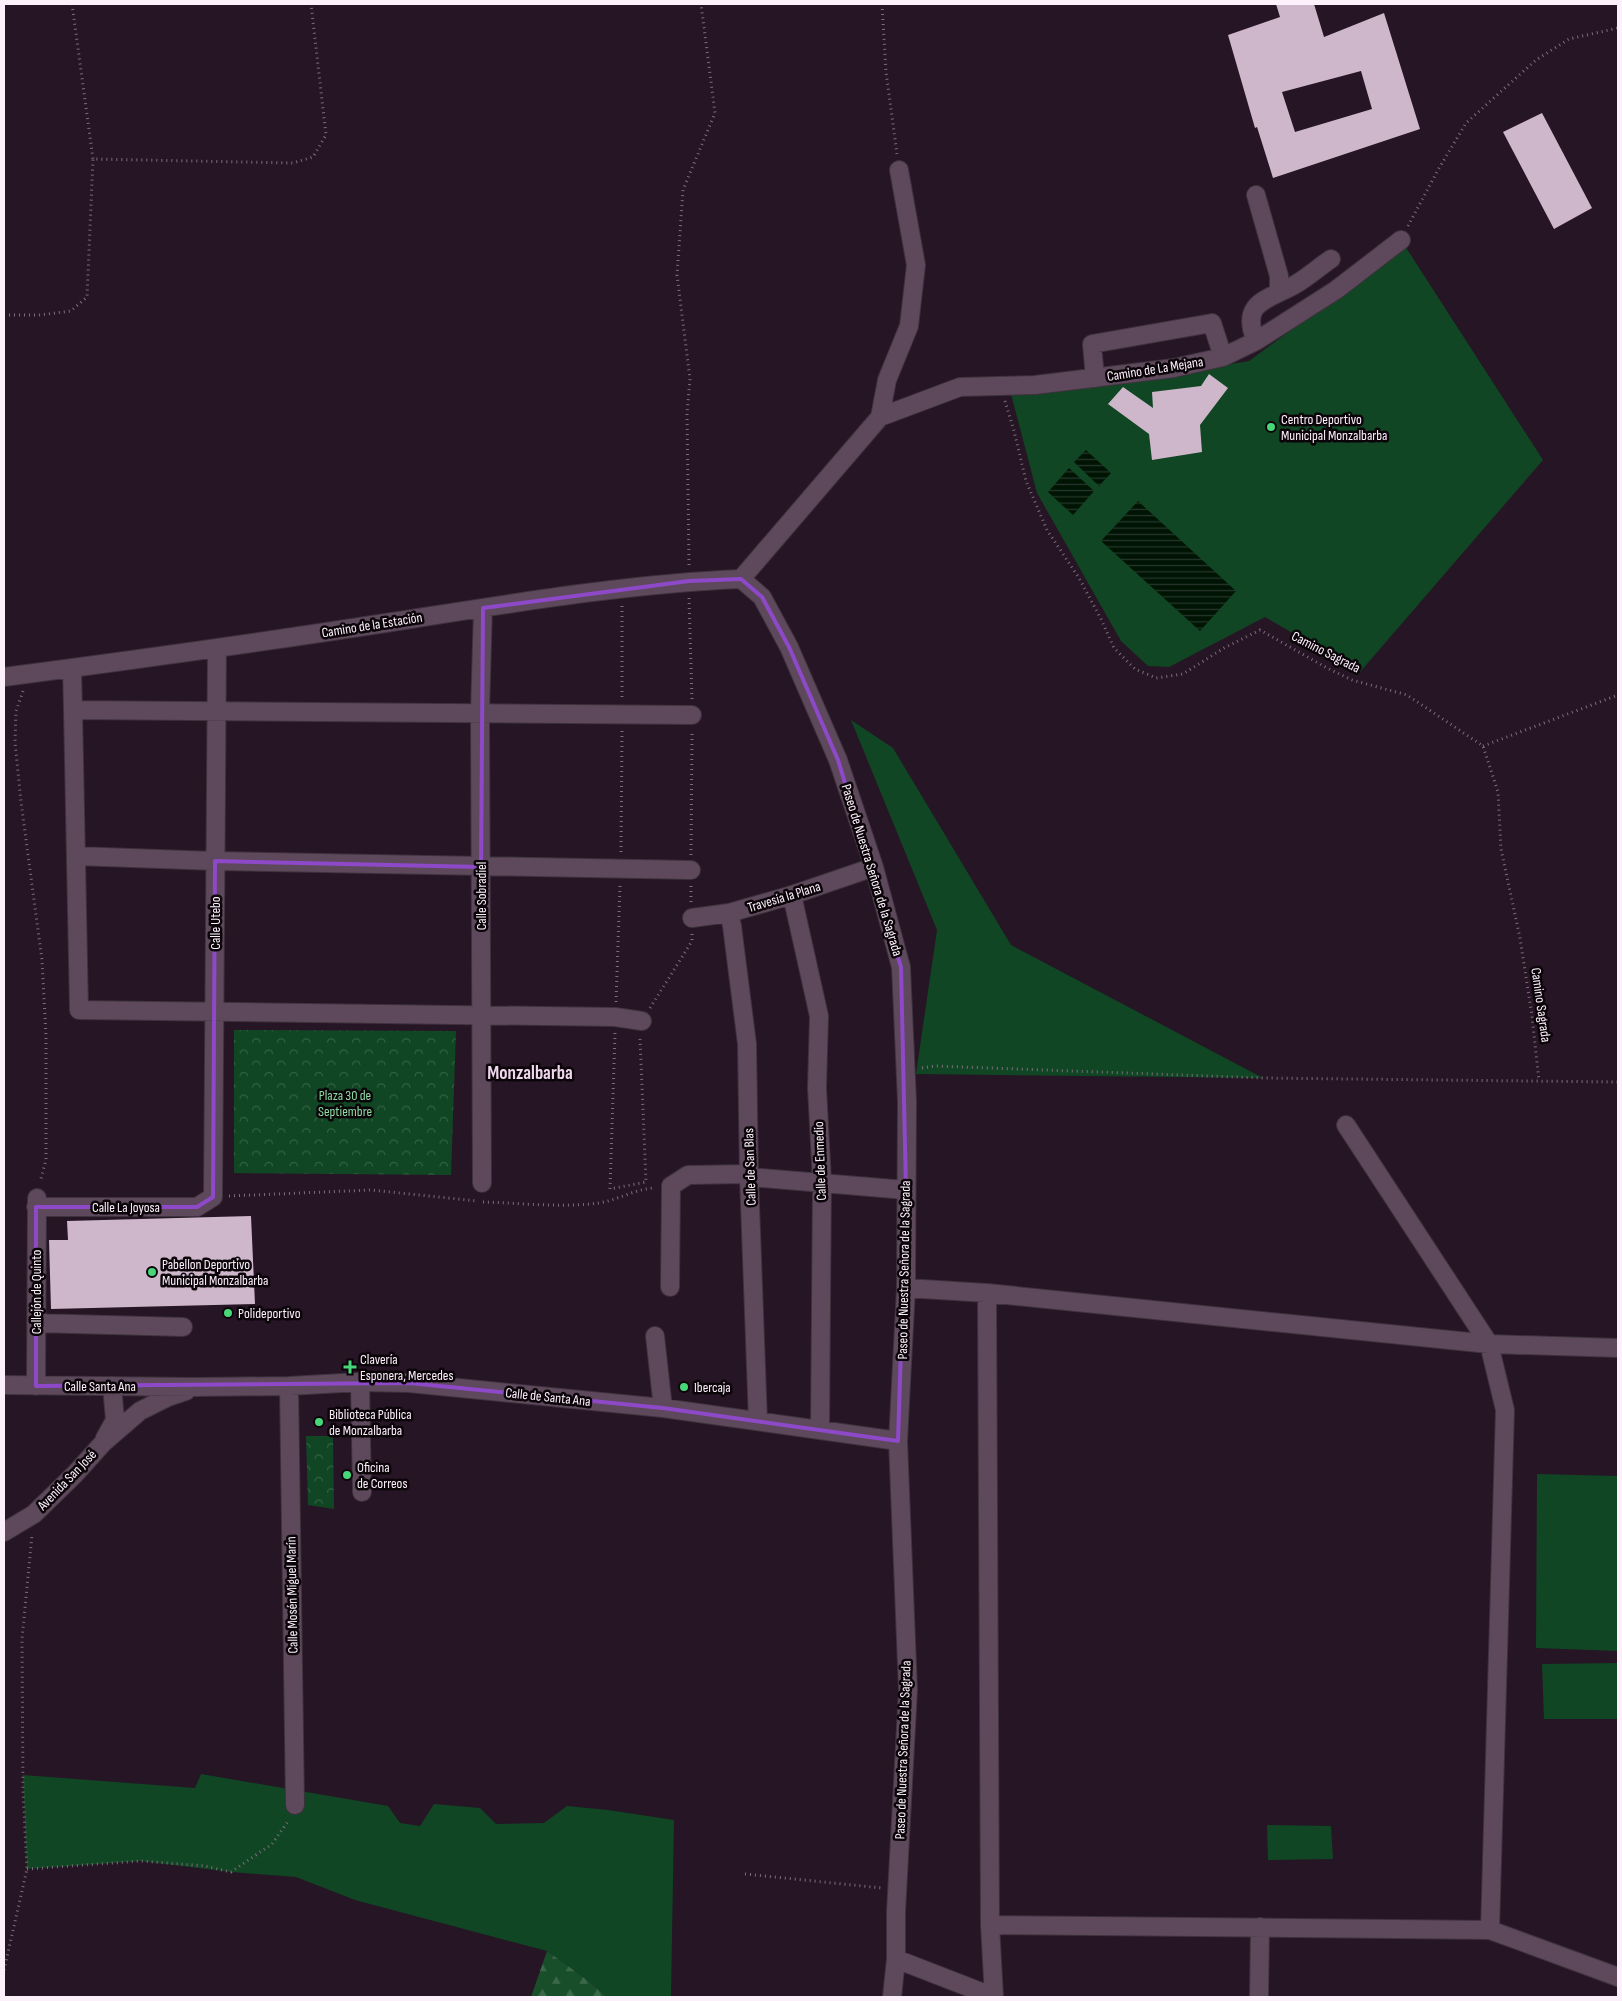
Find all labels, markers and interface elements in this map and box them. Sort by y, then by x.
street label: Camino de La Mejana [1106,353,1204,385]
place label: Centro Deportivo Municipal Monzalbarba [1281,411,1388,444]
marker: Centro Deportivo Municipal Monzalbarba [1265,421,1277,433]
street label: Camino de la Estación [320,609,424,641]
street label: Camino Sagrada [1289,627,1363,677]
street label: Paseo de Nuestra Señora de la Sagrada [838,782,906,958]
street label: Calle Sobradiel [473,862,490,930]
street label: Travesía la Plana [745,878,823,916]
street label: Calle Utebo [207,896,224,950]
street label: Camino Sagrada [1527,967,1555,1043]
district label: Monzalbarba [487,1062,573,1085]
park label: Plaza 30 de Septiembre [318,1087,372,1120]
street label: Calle de Enmedio [810,1121,830,1201]
street label: Calle de San Blas [740,1128,760,1206]
street label: Paseo de Nuestra Señora de la Sagrada [894,1180,914,1360]
street label: Calle La Joyosa [92,1199,160,1216]
street label: Callejón de Quinto [28,1250,45,1334]
place label: Pabellon Deportivo Municipal Monzalbarba [162,1256,269,1289]
marker: Pabellon Deportivo Municipal Monzalbarba [146,1266,158,1278]
place label: Polideportivo [238,1305,301,1322]
marker: Polideportivo [222,1307,234,1319]
place label: Clavería Esponera, Mercedes [360,1351,454,1384]
marker: Clavería Esponera, Mercedes [344,1361,356,1373]
street label: Calle Santa Ana [64,1378,136,1395]
place label: Ibercaja [694,1379,731,1396]
marker: Ibercaja [678,1381,690,1393]
street label: Calle de Santa Ana [505,1384,591,1410]
place label: Biblioteca Pública de Monzalbarba [329,1406,412,1439]
marker: Biblioteca Pública de Monzalbarba [313,1416,325,1428]
street label: Avenida San José [33,1446,100,1515]
place label: Oficina de Correos [357,1459,407,1492]
marker: Oficina de Correos [341,1469,353,1481]
street label: Calle Mosén Miguel Marín [282,1536,302,1654]
street label: Paseo de Nuestra Señora de la Sagrada [891,1660,915,1840]

